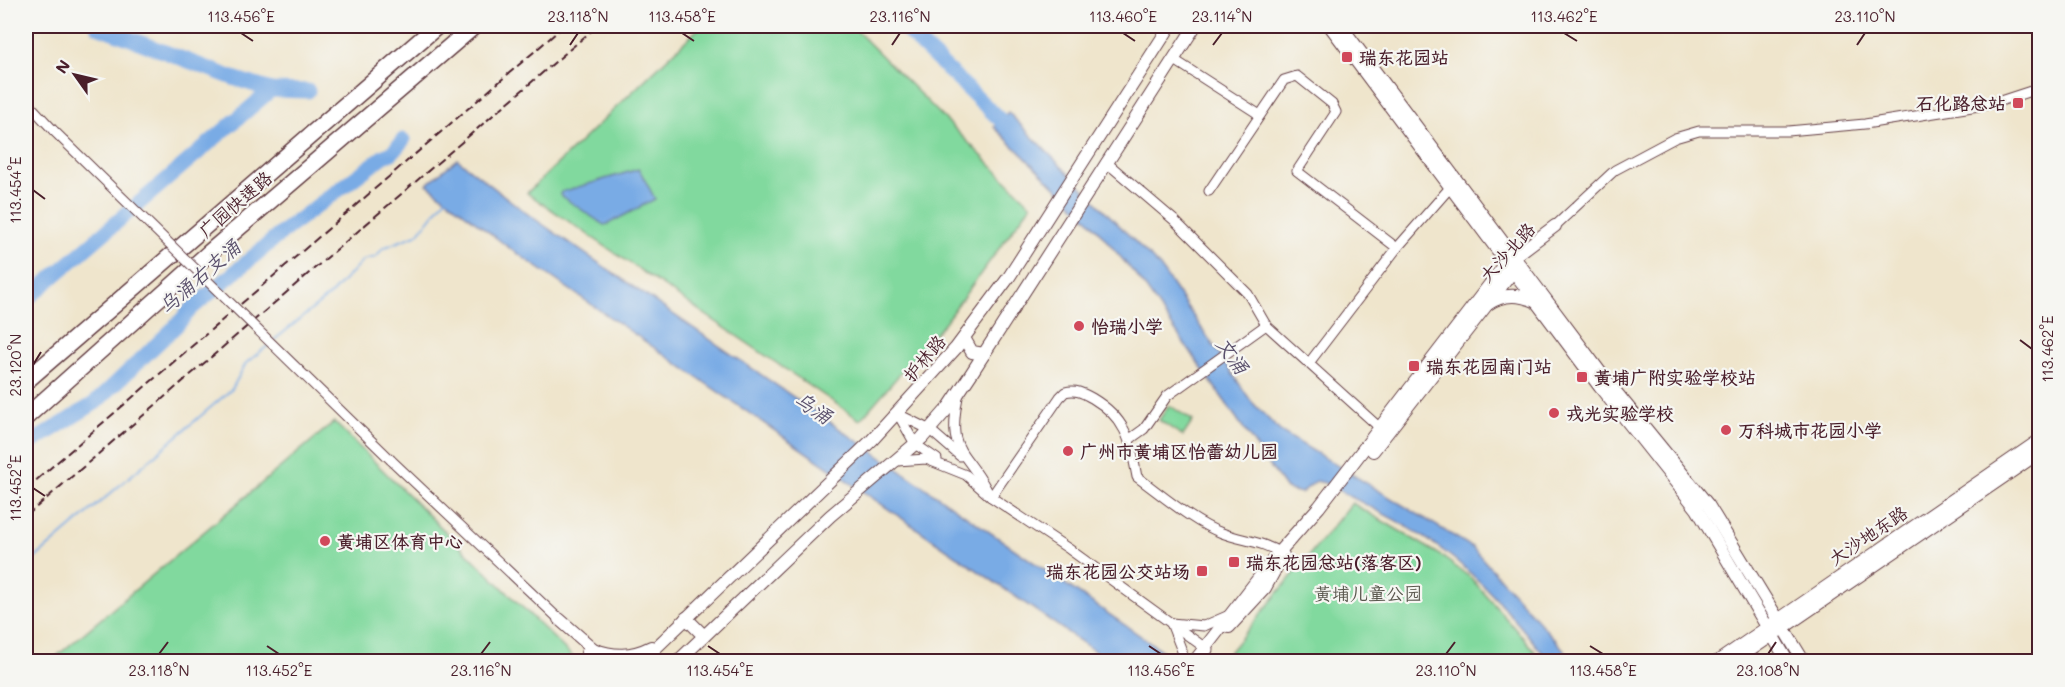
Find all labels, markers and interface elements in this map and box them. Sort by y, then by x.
text: 113.456°E [207,6,275,26]
text: 23.118°N [548,6,608,26]
text: 113.458°E [648,6,716,26]
text: 23.116°N [870,6,930,26]
text: 113.460°E [1089,6,1157,26]
text: 23.114°N [1192,6,1252,26]
text: 113.462°E [1530,6,1598,26]
text: 23.110°N [1834,6,1896,26]
north arrow [45,45,105,105]
place label: 瑞东花园站 [1359,45,1449,69]
marker: 瑞东花园站 [1340,50,1354,64]
text: N [50,55,74,77]
place label: 石化路总站 [1916,91,2006,115]
marker: 石化路总站 [2011,96,2025,110]
text: 113.454°E [5,156,25,224]
street label: 广园快速路 [193,165,277,243]
street label: 大沙北路 [1474,217,1540,287]
water label: 乌涌右支涌 [153,233,246,319]
place label: 怡瑞小学 [1091,314,1163,338]
text: 113.462°E [2037,315,2057,383]
marker: 怡瑞小学 [1072,319,1086,333]
street label: 护林路 [897,330,951,386]
water label: 文涌 [1211,331,1256,380]
text: 23.120°N [5,334,25,396]
place label: 瑞东花园南门站 [1426,354,1552,378]
marker: 瑞东花园南门站 [1407,359,1421,373]
place label: 黄埔广附实验学校站 [1594,365,1756,389]
marker: 黄埔广附实验学校站 [1575,370,1589,384]
water label: 乌涌 [790,385,839,430]
place label: 戎光实验学校 [1566,401,1674,425]
marker: 戎光实验学校 [1547,406,1561,420]
place label: 万科城市花园小学 [1738,418,1882,442]
marker: 万科城市花园小学 [1719,423,1733,437]
place label: 广州市黄埔区怡蕾幼儿园 [1080,439,1278,463]
marker: 广州市黄埔区怡蕾幼儿园 [1061,444,1075,458]
text: 113.452°E [5,454,25,521]
street label: 大沙地东路 [1824,500,1912,570]
place label: 黄埔区体育中心 [337,529,463,553]
marker: 黄埔区体育中心 [318,534,332,548]
place label: 瑞东花园总站(落客区) [1246,550,1422,574]
marker: 瑞东花园总站(落客区) [1227,555,1241,569]
place label: 瑞东花园公交站场 [1046,559,1190,583]
marker: 瑞东花园公交站场 [1195,564,1209,578]
park label: 黄埔儿童公园 [1314,581,1422,605]
text: 23.118°N [129,660,189,680]
text: 113.452°E [246,660,313,680]
text: 23.116°N [451,660,511,680]
text: 113.454°E [686,660,754,680]
text: 113.456°E [1127,660,1195,680]
text: 23.110°N [1415,660,1477,680]
text: 113.458°E [1569,660,1637,680]
text: 23.108°N [1736,660,1800,680]

